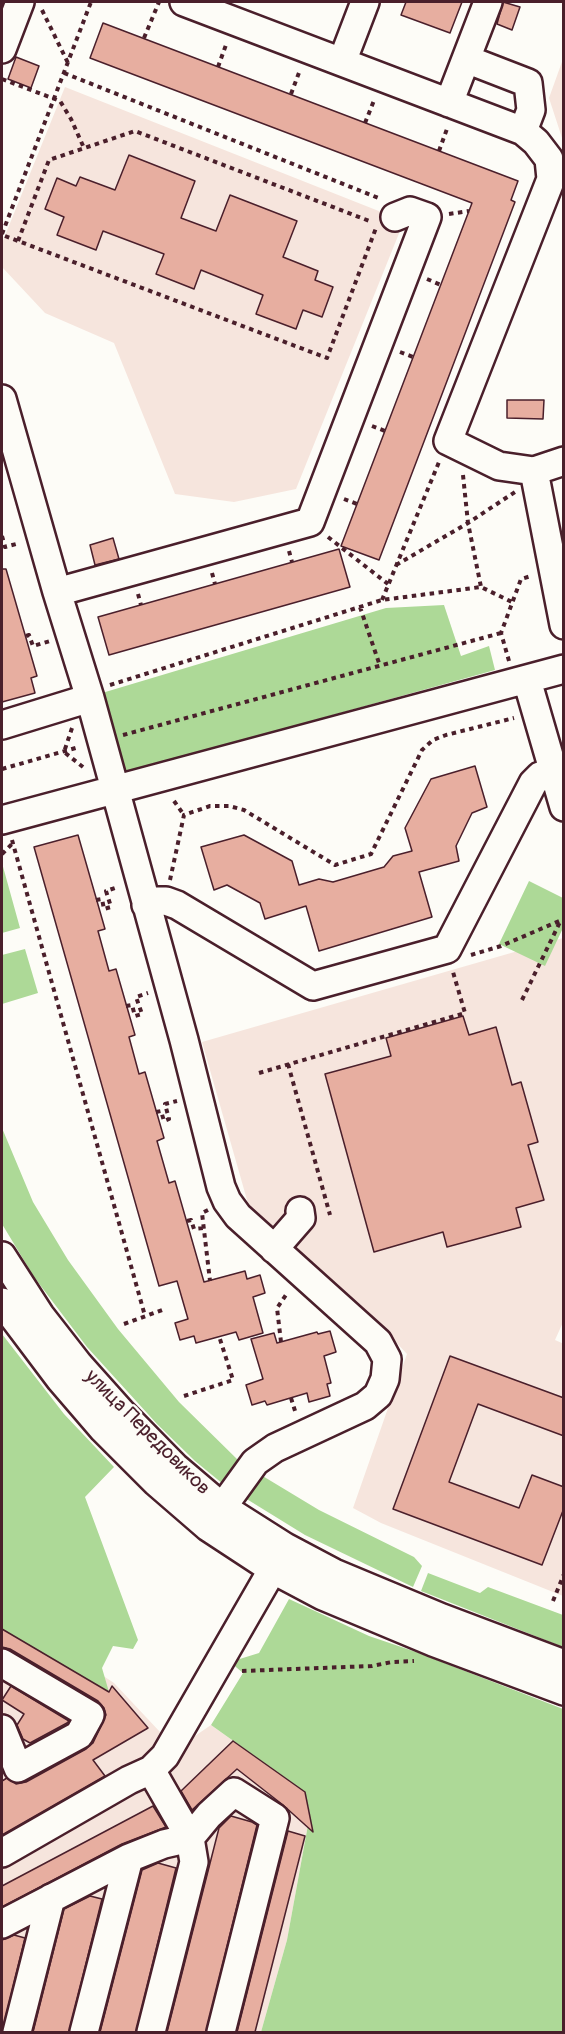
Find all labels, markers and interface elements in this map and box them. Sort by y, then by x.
street label: улица Передовиков [79,1365,215,1501]

